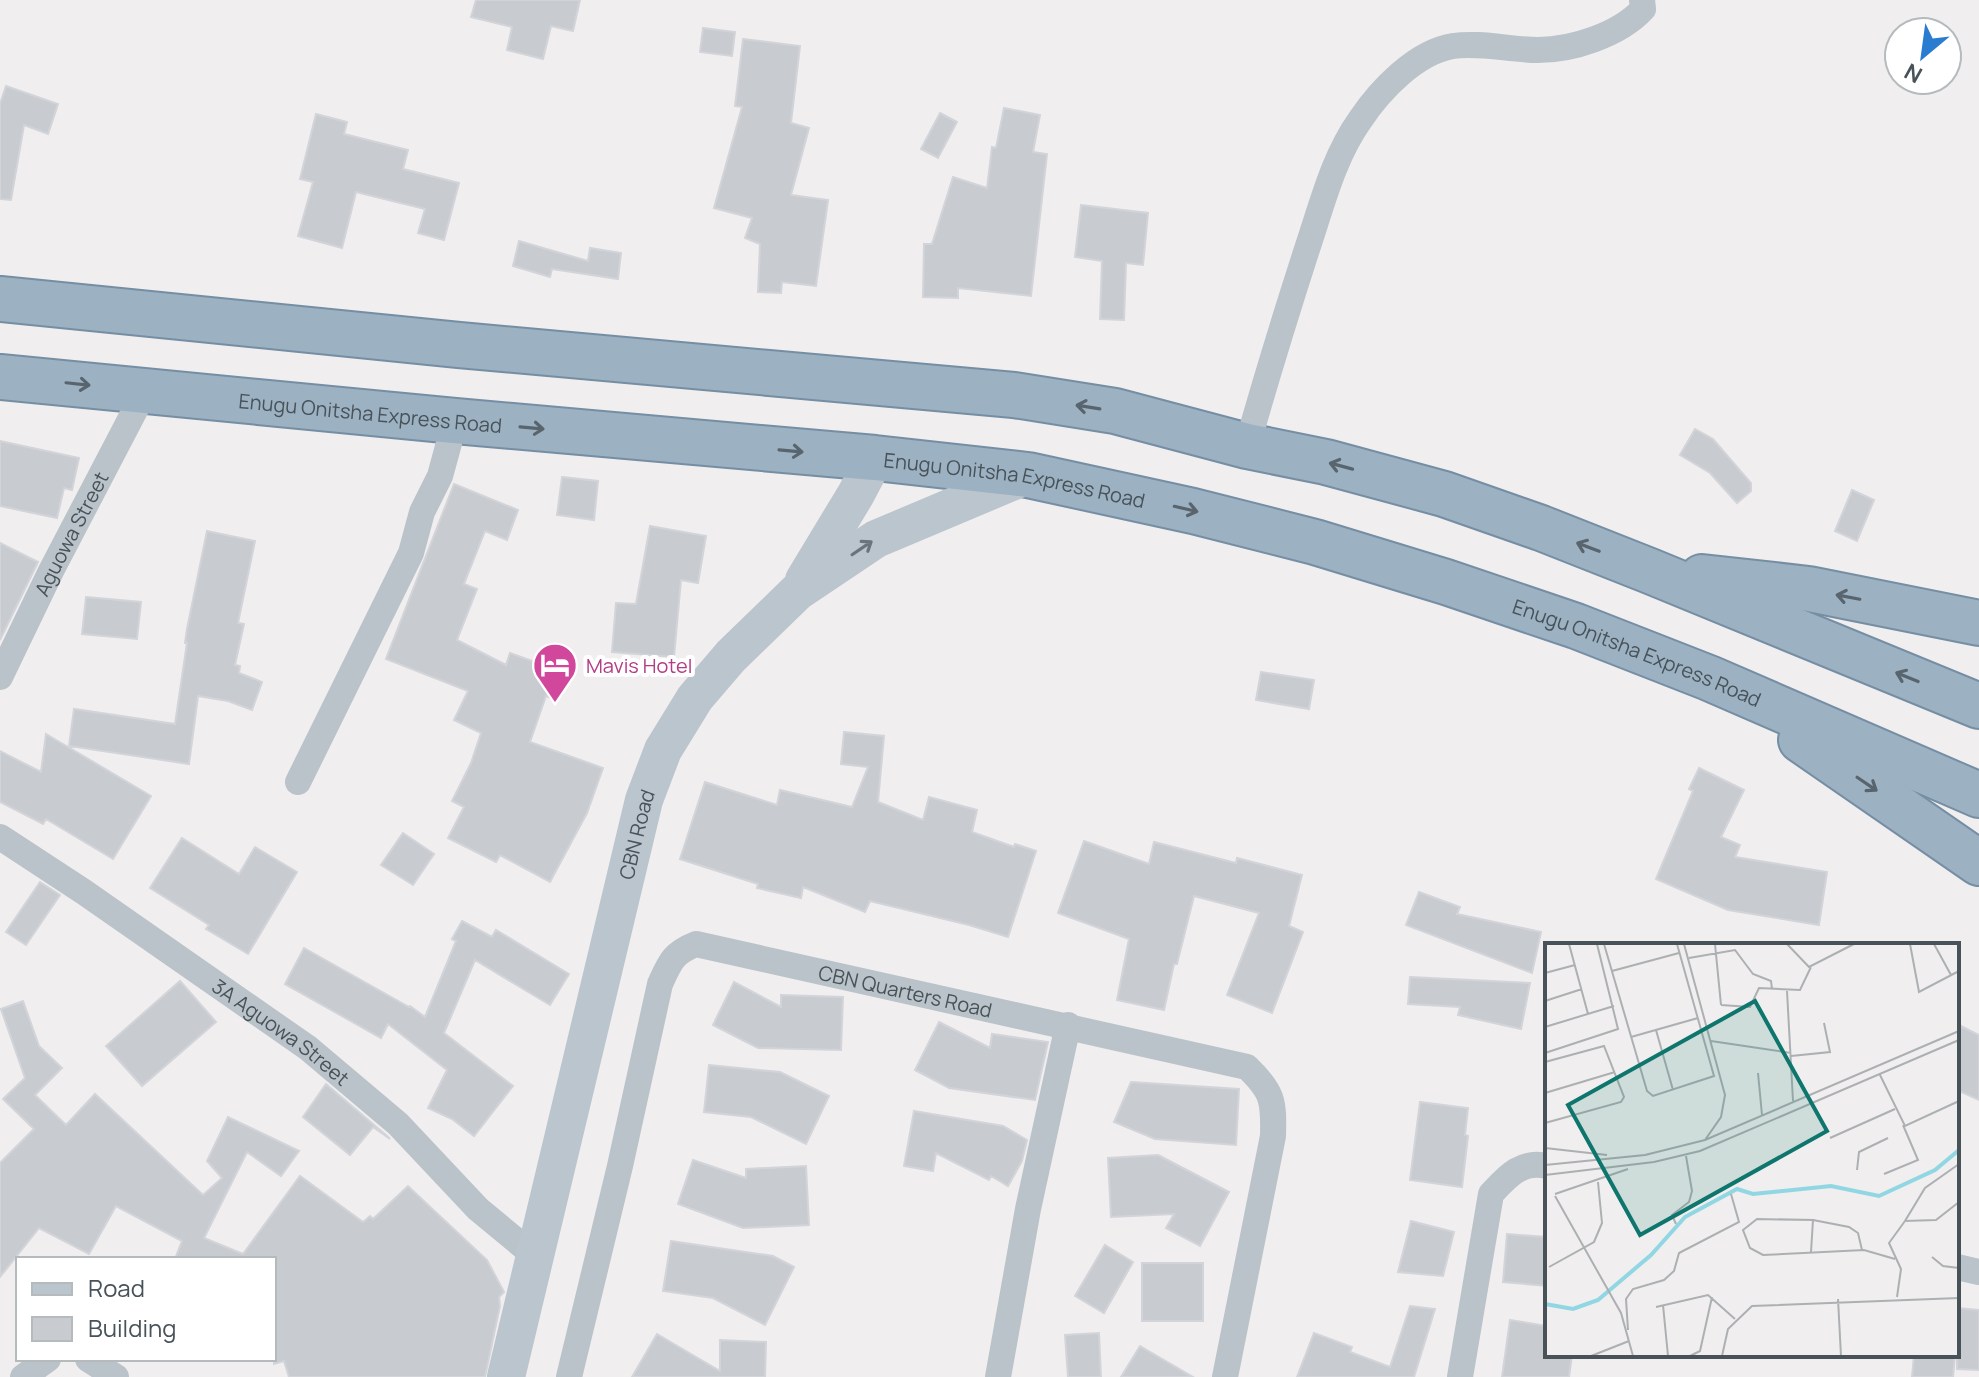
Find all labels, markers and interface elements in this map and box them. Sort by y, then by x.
north arrow [1883,16,1963,96]
text: N [1899,57,1927,90]
one-way arrow [64,377,91,392]
street label: Enugu Onitsha Express Road [237,387,503,439]
one-way arrow [1076,399,1102,414]
one-way arrow [518,421,544,436]
one-way arrow [777,444,803,459]
street label: Enugu Onitsha Express Road [882,446,1148,514]
one-way arrow [1329,458,1355,473]
street label: Aguowa Street [28,467,114,600]
one-way arrow [1172,503,1198,518]
one-way arrow [1576,538,1601,553]
one-way arrow [850,540,873,556]
one-way arrow [1835,589,1861,604]
street label: Enugu Onitsha Express Road [1509,592,1766,713]
hotel icon: Mavis Hotel [531,641,579,704]
place label: Mavis Hotel [586,652,692,679]
one-way arrow [1895,668,1920,683]
one-way arrow [1855,776,1877,792]
street label: CBN Road [612,785,660,882]
inset map [1545,943,1959,1357]
street label: CBN Quarters Road [816,958,995,1023]
street label: 3A Aguowa Street [207,972,355,1091]
legend [16,1257,276,1361]
text: Road [88,1271,145,1304]
text: Building [88,1311,176,1344]

